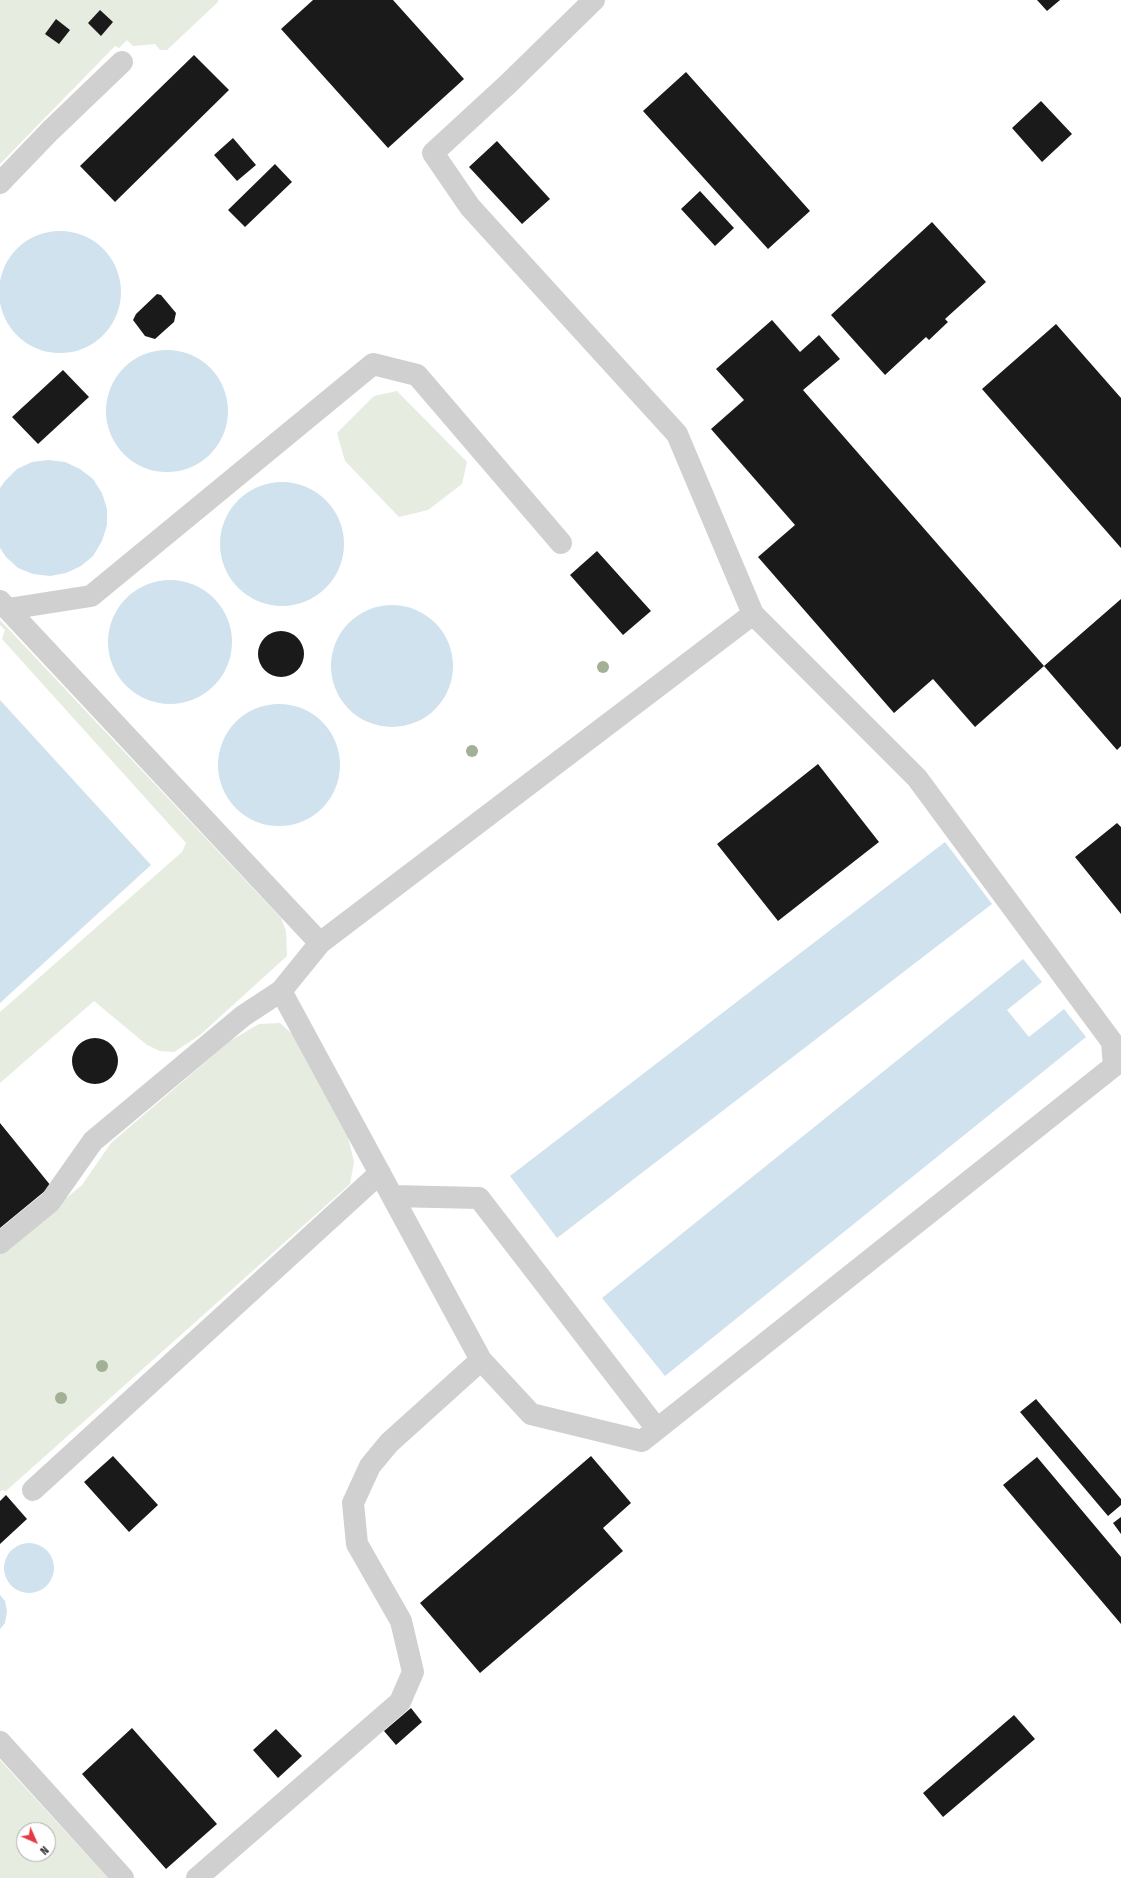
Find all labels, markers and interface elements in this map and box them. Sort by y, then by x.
north arrow [16,1822,56,1862]
text: N [37,1843,51,1857]

